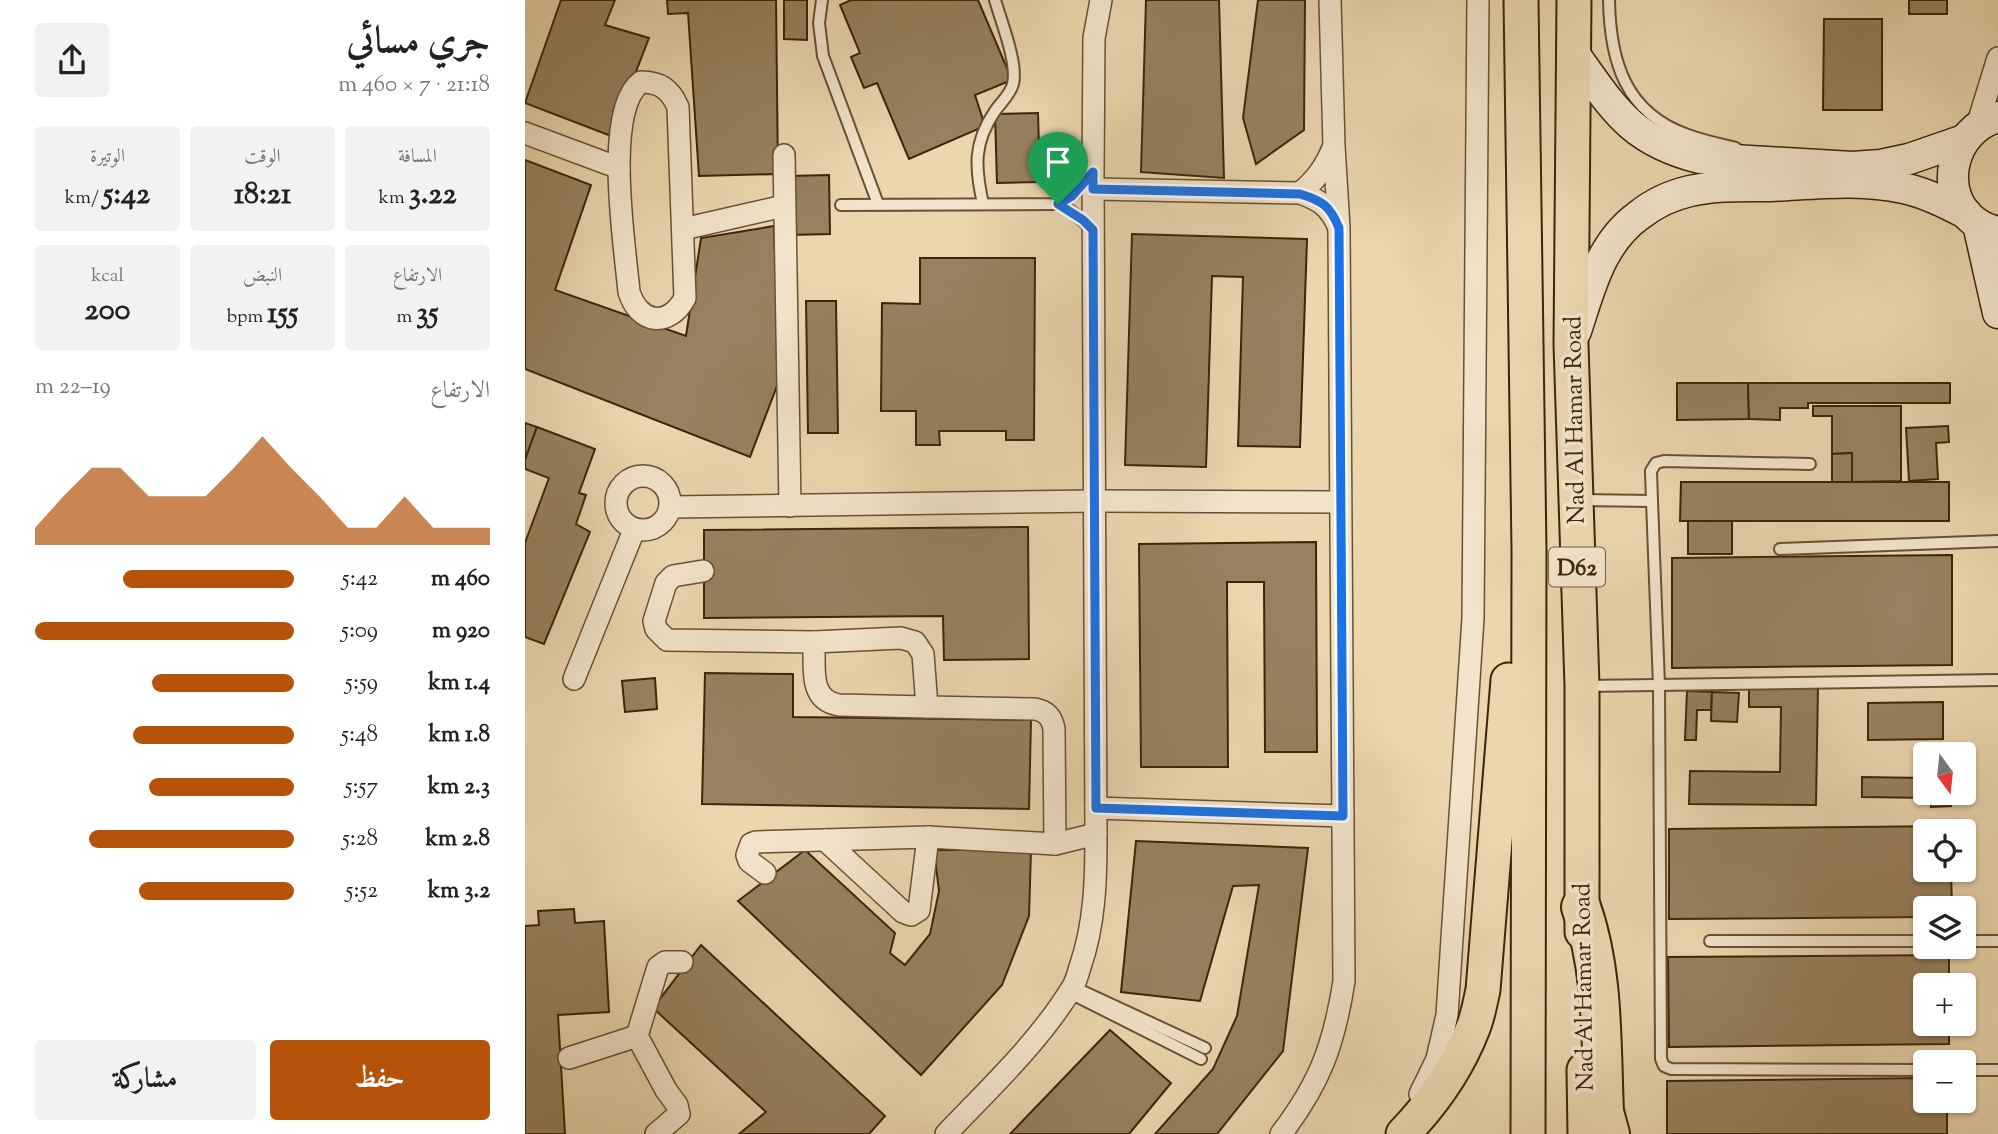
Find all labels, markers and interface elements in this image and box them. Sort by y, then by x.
text: جري مسائي [347,16,490,70]
button: share [35,23,109,97]
text: 21:18 · 7 × 460 m [338,69,490,102]
pin [1028,132,1088,204]
icon: arrive [1039,143,1077,181]
text: الوتيرة [90,144,125,171]
text: الوقت [244,144,281,171]
text: المسافة [398,144,437,171]
text: 5:42 [103,174,150,217]
text: 18:21 [234,174,291,217]
text: 3.22 [409,174,456,217]
text: /km [65,185,103,212]
text: km [379,185,409,212]
text: kcal [91,263,124,290]
text: النبض [243,263,282,290]
text: الارتفاع [393,263,442,290]
text: 200 [85,290,130,333]
text: 155 [267,293,298,336]
text: 35 [416,293,439,336]
text: bpm [227,304,267,331]
text: m [396,304,416,331]
street label: Nad Al Hamar Road [1557,315,1595,524]
text: 19–22 m [35,371,111,404]
text: الارتفاع [430,375,490,408]
road number: D62 [1549,548,1605,586]
text: 5:42 [342,563,378,596]
text: 460 m [431,563,490,596]
text: 5:09 [341,615,378,648]
text: 920 m [432,615,490,648]
text: 5:59 [345,667,378,700]
text: 1.4 km [428,667,490,700]
text: 5:48 [341,719,378,752]
text: 1.8 km [428,719,490,752]
north arrow [1913,742,1976,805]
map controls [1913,742,1976,1113]
text: 5:57 [345,771,378,804]
text: 2.3 km [428,771,490,804]
button: locate [1913,819,1976,882]
text: 5:28 [342,823,378,856]
text: 2.8 km [425,823,490,856]
text: 5:52 [346,875,378,908]
text: 3.2 km [428,875,490,908]
street label: Nad Al Hamar Road [1566,882,1604,1091]
button: layers [1913,896,1976,959]
button: + [1913,973,1976,1036]
button: مشاركة [35,1040,256,1120]
button: حفظ [270,1040,490,1120]
button: − [1913,1050,1976,1113]

